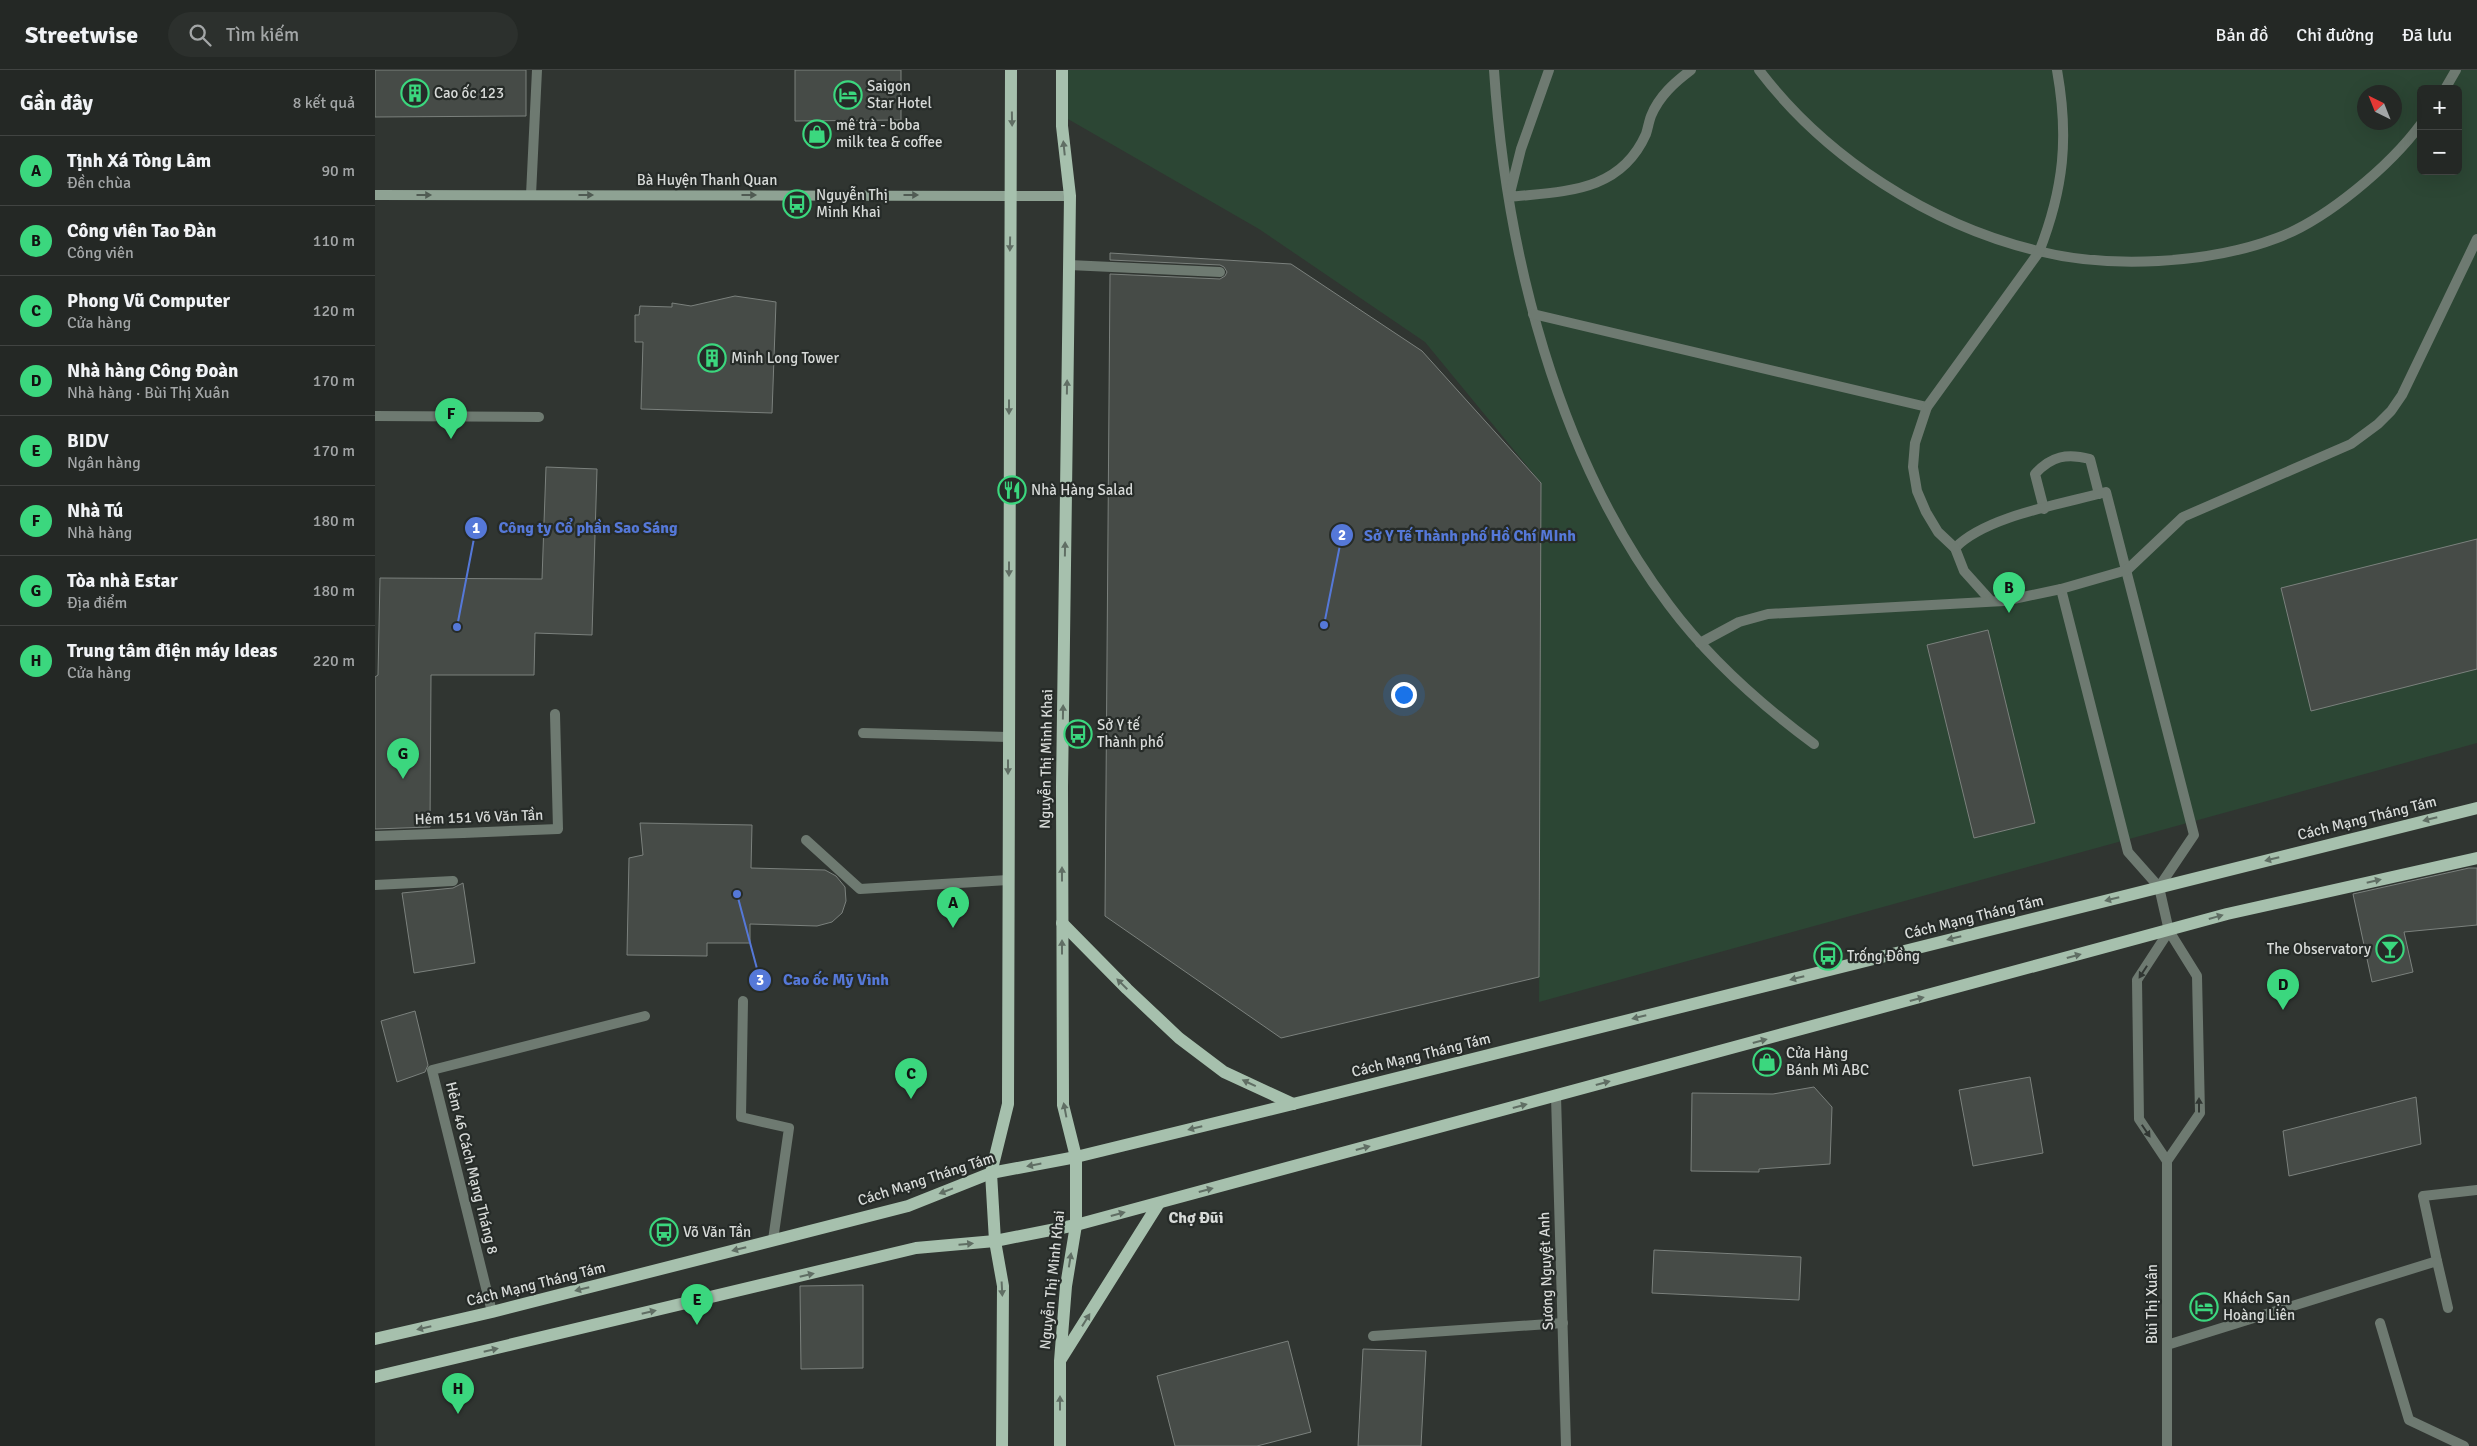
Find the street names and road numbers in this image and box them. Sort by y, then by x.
street label: Bà Huyện Thanh Quan [637,171,777,189]
street label: Nguyễn Thị Minh Khai [1035,689,1056,829]
street label: Cách Mạng Tháng Tám [2296,792,2438,844]
street label: Hẻm 151 Võ Văn Tần [414,806,544,828]
street label: Cách Mạng Tháng Tám [1903,891,2045,943]
street label: Cách Mạng Tháng Tám [1350,1029,1492,1081]
street label: Hẻm 46 Cách Mạng Tháng 8 [442,1080,502,1256]
street label: Cách Mạng Tháng Tám [855,1148,997,1210]
street label: Nguyễn Thị Minh Khai [1035,1209,1068,1350]
street label: Sương Nguyệt Anh [1535,1211,1557,1331]
street label: Cách Mạng Tháng Tám [465,1258,607,1310]
street label: Bùi Thị Xuân [2143,1264,2161,1344]

